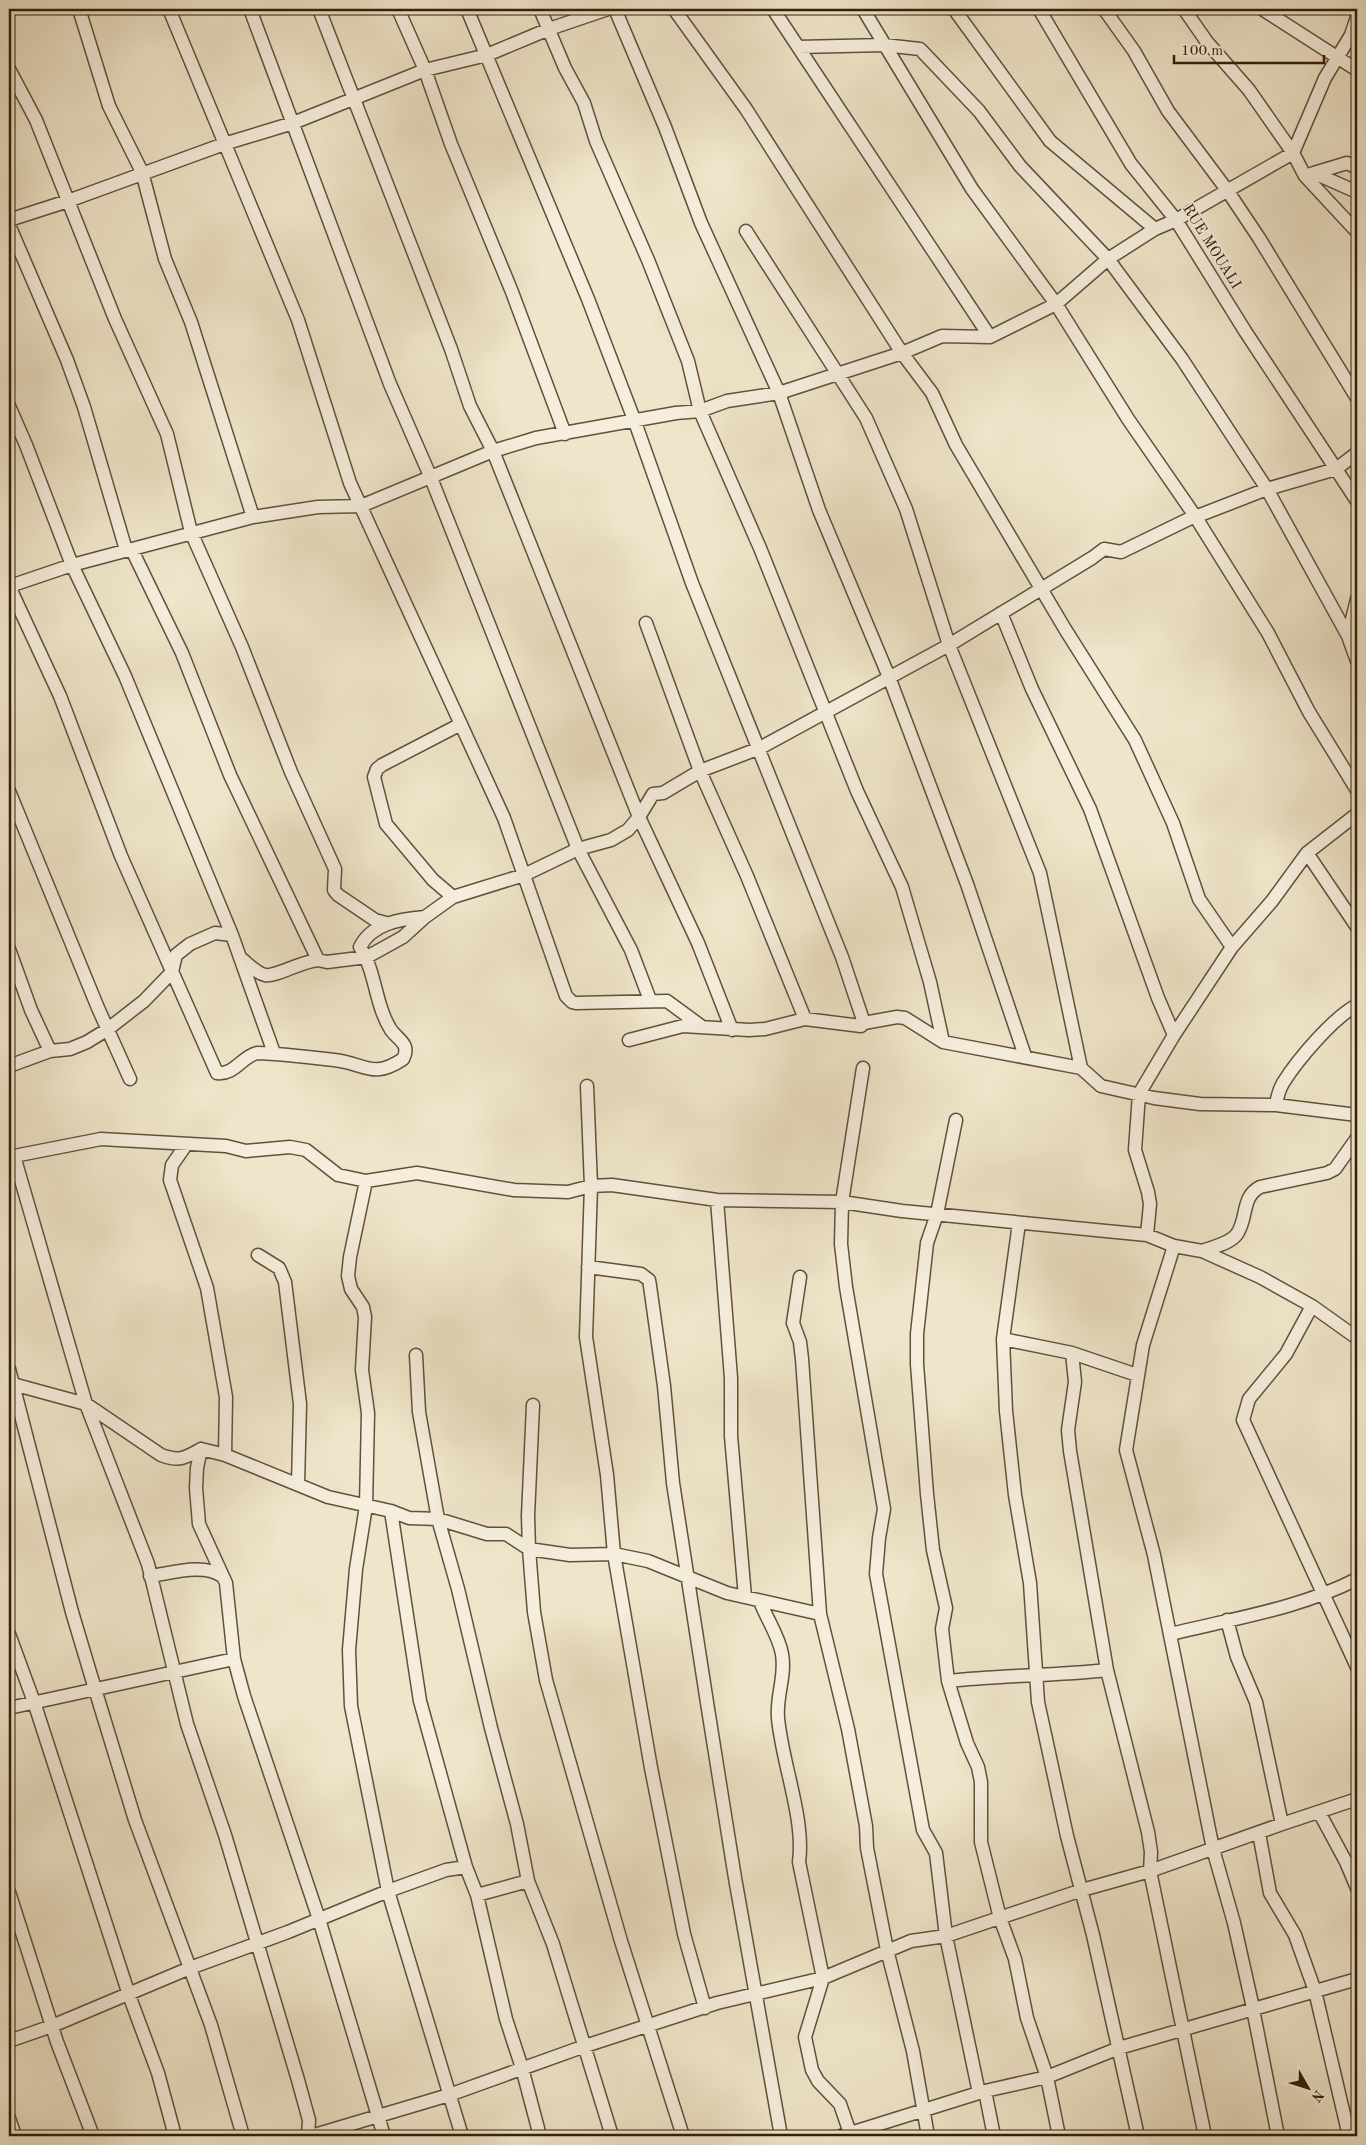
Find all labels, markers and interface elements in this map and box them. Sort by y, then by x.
scale bar [1174,32,1324,64]
text: 100 m [1181,44,1223,59]
street label: RUE MOUALI [1179,202,1243,292]
north arrow [1284,2062,1334,2112]
text: N [1308,2087,1326,2104]

